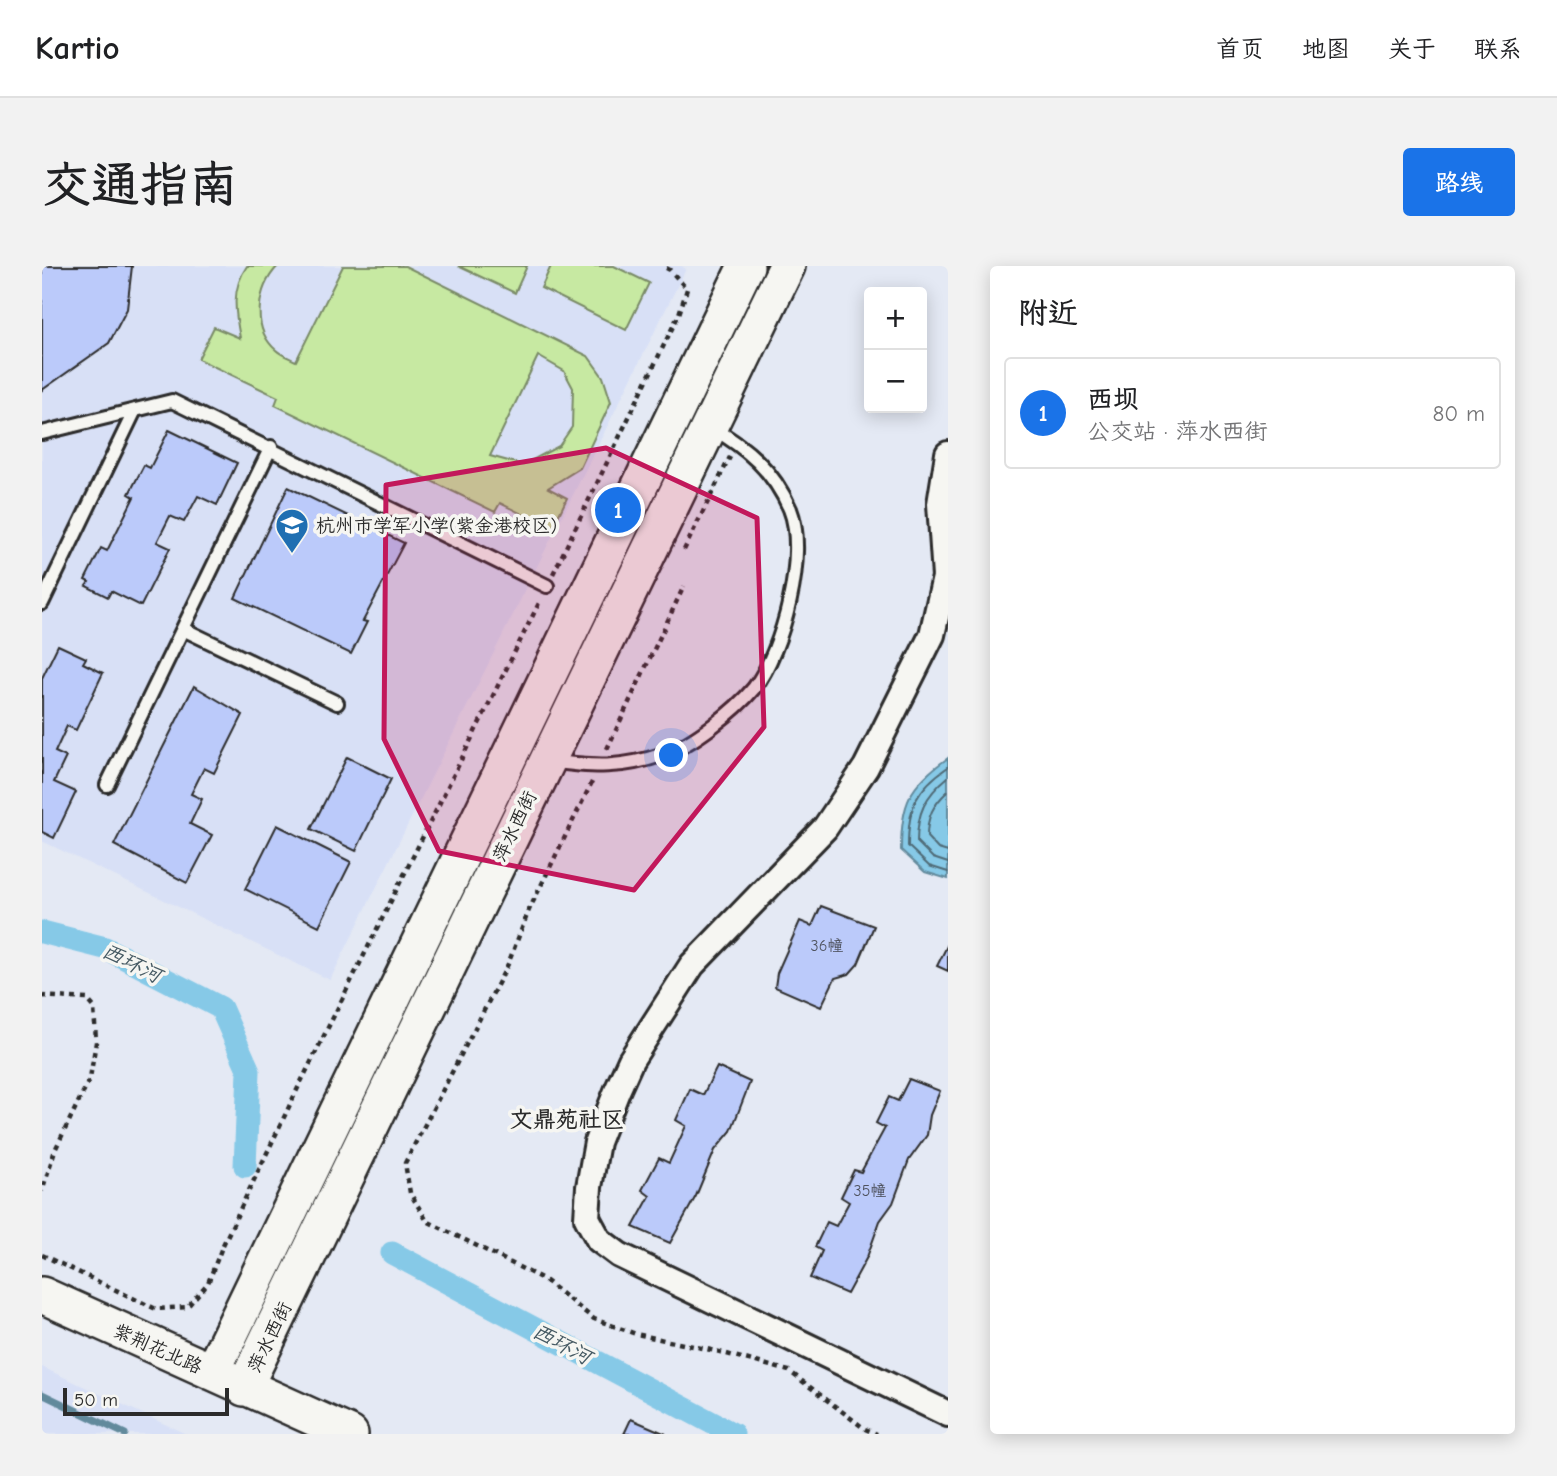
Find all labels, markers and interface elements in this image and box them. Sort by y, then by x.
text: Kartio [35,29,120,67]
text: 首页 [1216,35,1264,63]
text: 地图 [1302,35,1350,63]
text: 关于 [1388,35,1436,63]
text: 联系 [1474,35,1522,63]
button: 路线 [1403,148,1515,216]
text: 交通指南 [42,157,238,213]
map controls [864,287,927,413]
button: + [864,287,927,350]
text: 附近 [1018,296,1078,331]
button: − [864,350,927,413]
text: 西坝 [1087,385,1139,415]
text: 1 [1038,400,1048,427]
text: 80 m [1432,400,1485,427]
text: 公交站 · 萍水西街 [1087,418,1267,445]
pin: 1 [595,484,641,536]
school or university icon: 杭州市学军小学(紫金港校区) [273,506,311,555]
place label: 杭州市学军小学(紫金港校区) [316,515,557,537]
your location [654,738,688,772]
street label: 萍水西街 [488,787,541,865]
house number: 36幢 [811,937,843,955]
water label: 西环河 [98,938,168,989]
district label: 文鼎苑社区 [510,1106,625,1133]
house number: 35幢 [854,1182,886,1200]
street label: 萍水西街 [243,1298,296,1376]
water label: 西环河 [529,1319,598,1371]
street label: 紫荆花北路 [110,1320,205,1378]
scale bar [63,1385,229,1417]
text: 50 m [74,1389,118,1411]

